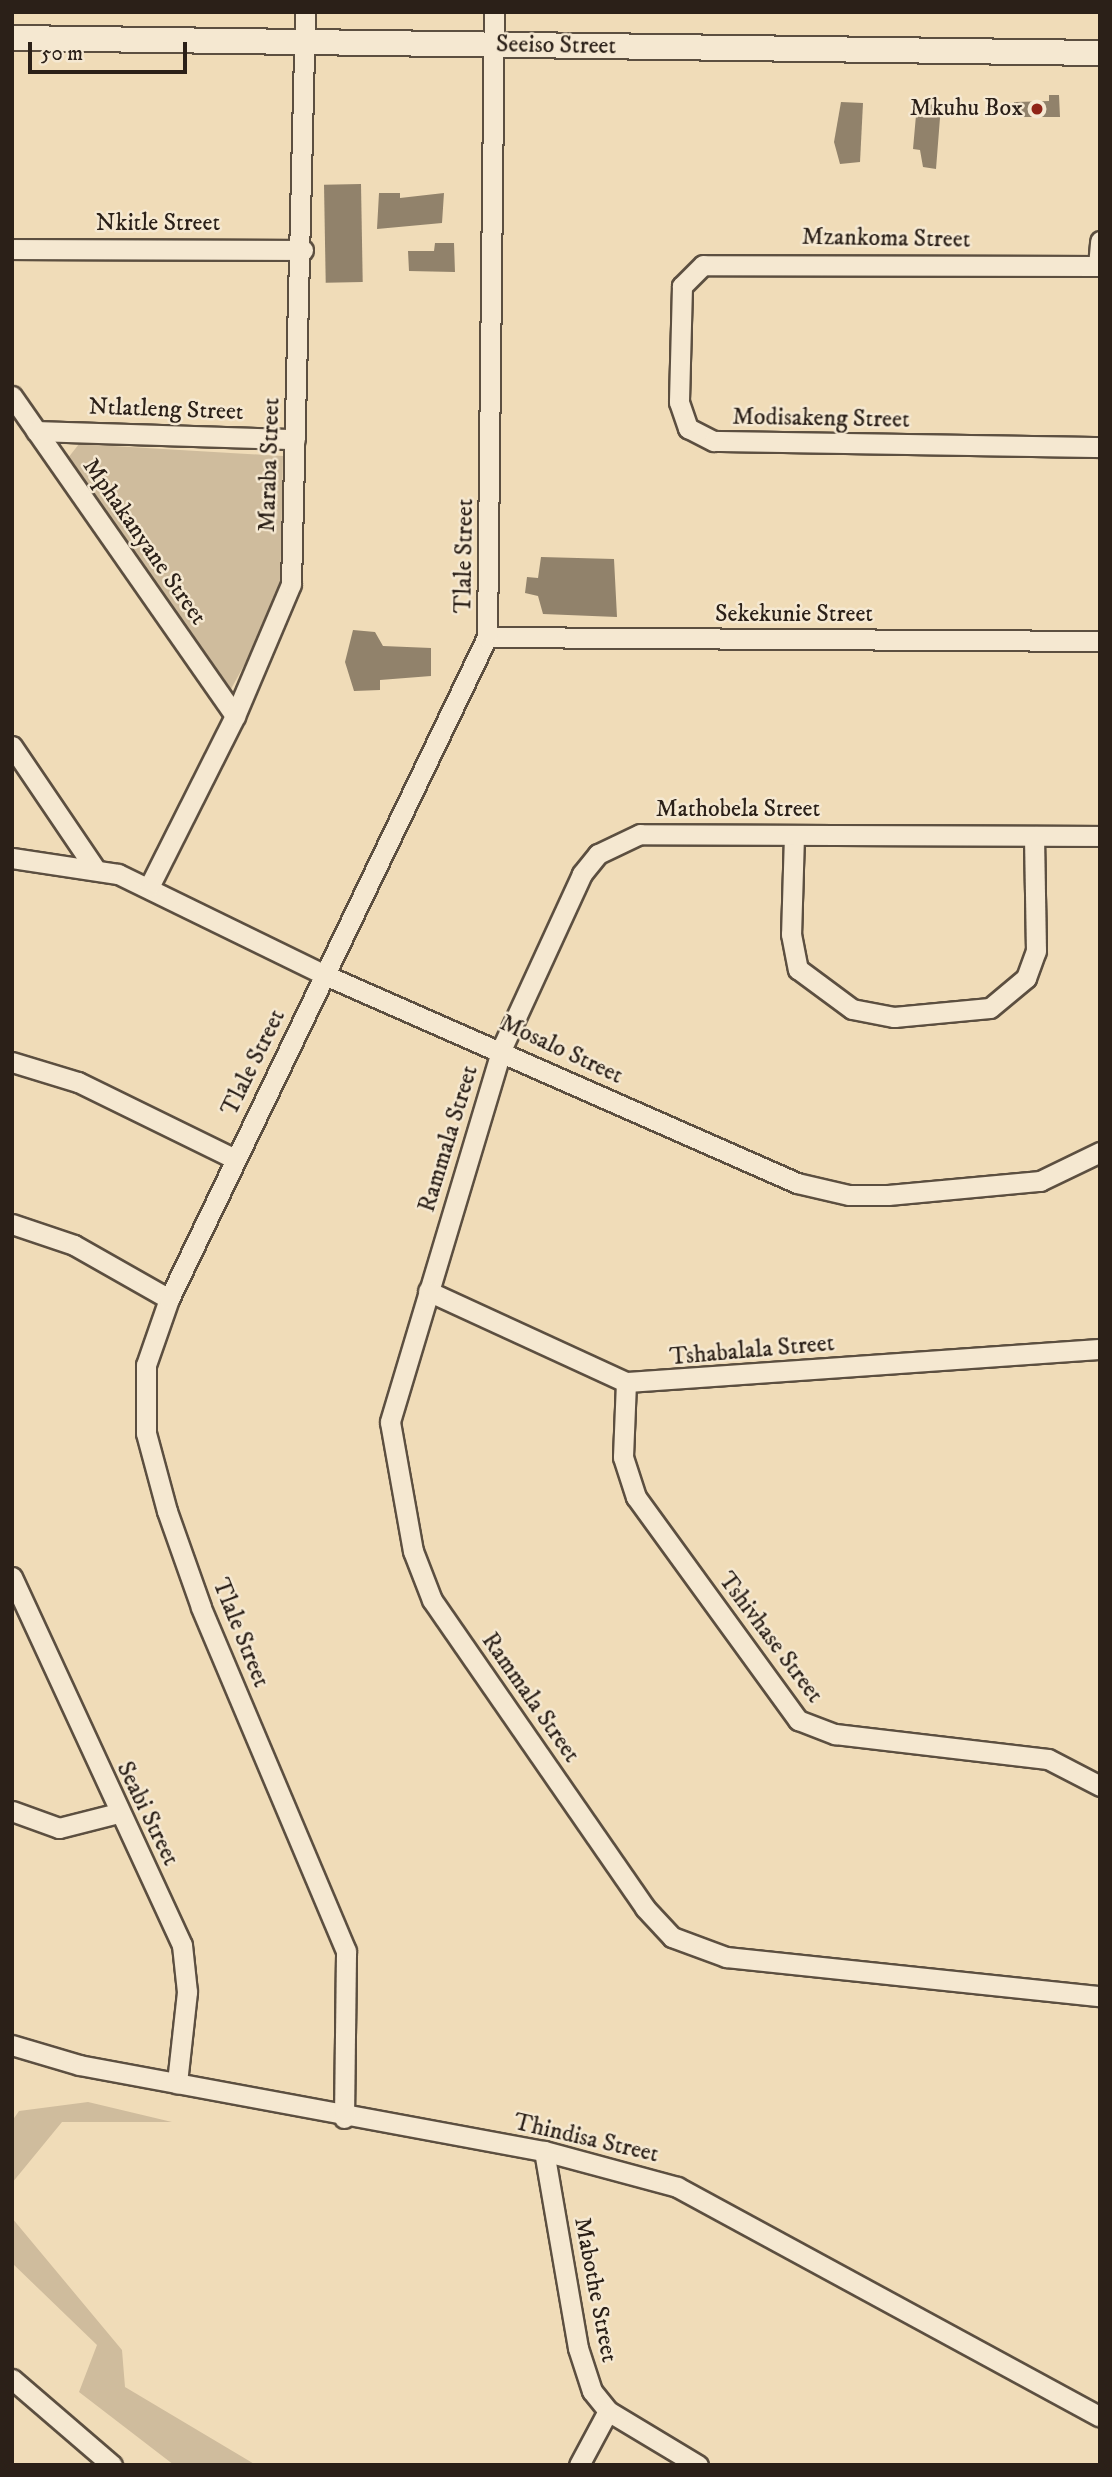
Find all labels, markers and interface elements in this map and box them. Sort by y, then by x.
scale bar [32,28,191,72]
street label: Seeiso Street [496,31,616,61]
text: 50 m [41,41,83,67]
place label: Mkuhu Box [910,95,1023,123]
marker: Mkuhu Box [1029,101,1045,117]
street label: Nkitle Street [96,210,220,238]
street label: Mzankoma Street [801,223,971,255]
street label: Ntlatleng Street [88,393,244,427]
street label: Maraba Street [253,397,287,533]
street label: Modisakeng Street [732,403,910,435]
street label: Mphakanyane Street [76,453,212,631]
street label: Tlale Street [450,498,480,614]
street label: Sekekunie Street [715,601,873,629]
street label: Mathobela Street [656,796,820,824]
street label: Tlale Street [216,1005,292,1121]
street label: Mosalo Street [495,1009,627,1091]
street label: Rammala Street [413,1062,485,1216]
street label: Tshabalala Street [669,1329,835,1373]
street label: Tshivhase Street [712,1567,828,1709]
street label: Tlale Street [205,1574,275,1692]
street label: Rammala Street [475,1628,585,1768]
street label: Seabi Street [109,1757,185,1871]
street label: Thindisa Street [511,2108,661,2170]
street label: Mabothe Street [567,2215,623,2365]

